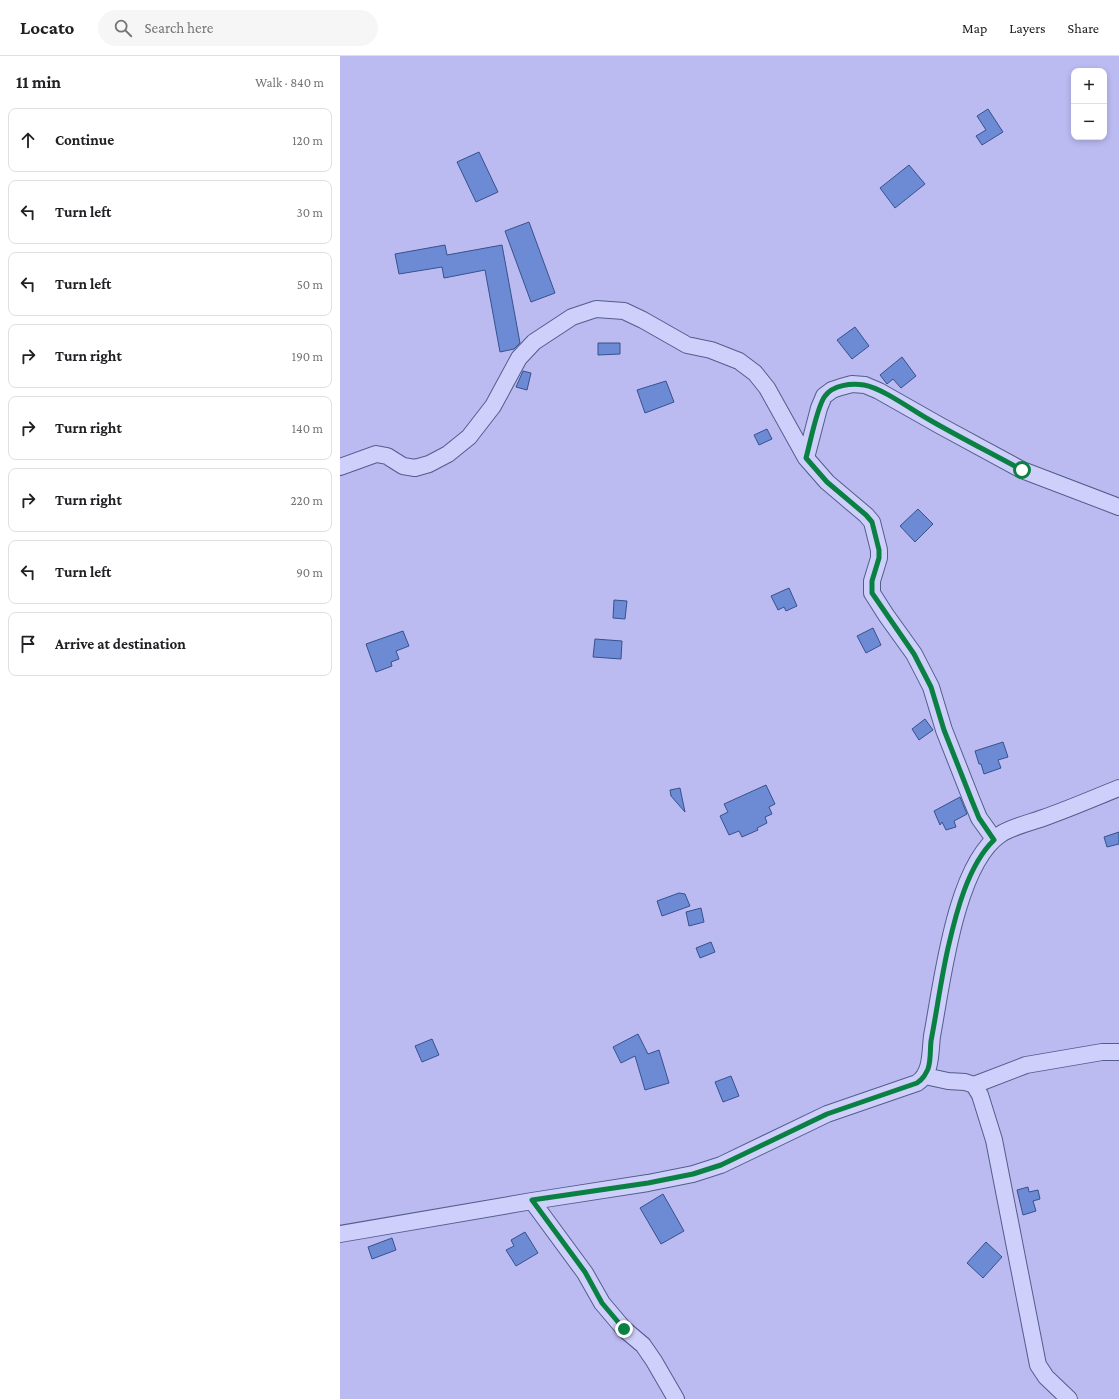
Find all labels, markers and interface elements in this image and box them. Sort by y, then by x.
search box [98,10,378,46]
text: Locato [20,17,74,38]
icon: search [112,17,134,39]
text: Search here [144,20,213,36]
text: Map [962,20,987,36]
text: Layers [1009,20,1046,36]
text: Share [1068,20,1099,36]
map controls [1071,68,1107,140]
button: + [1071,68,1107,104]
text: 11 min [16,73,61,92]
text: Walk · 840 m [255,75,324,90]
button: − [1071,104,1107,140]
icon: ahead [17,129,39,151]
text: Continue [55,132,114,148]
text: 120 m [292,133,323,148]
icon: left [17,201,39,223]
text: Turn left [55,204,111,220]
text: 30 m [297,205,323,220]
icon: left [17,273,39,295]
text: Turn left [55,276,111,292]
text: 50 m [297,277,323,292]
icon: right [17,345,39,367]
text: Turn right [55,348,122,364]
text: 190 m [292,349,323,364]
icon: right [17,417,39,439]
text: Turn right [55,420,122,436]
text: 140 m [292,421,323,436]
route start [1013,461,1031,479]
icon: right [17,489,39,511]
text: Turn right [55,492,122,508]
text: 220 m [290,493,323,508]
icon: left [17,561,39,583]
text: Turn left [55,564,111,580]
text: 90 m [296,565,323,580]
icon: arrive [17,633,39,655]
text: Arrive at destination [55,636,186,652]
route end [615,1320,633,1338]

